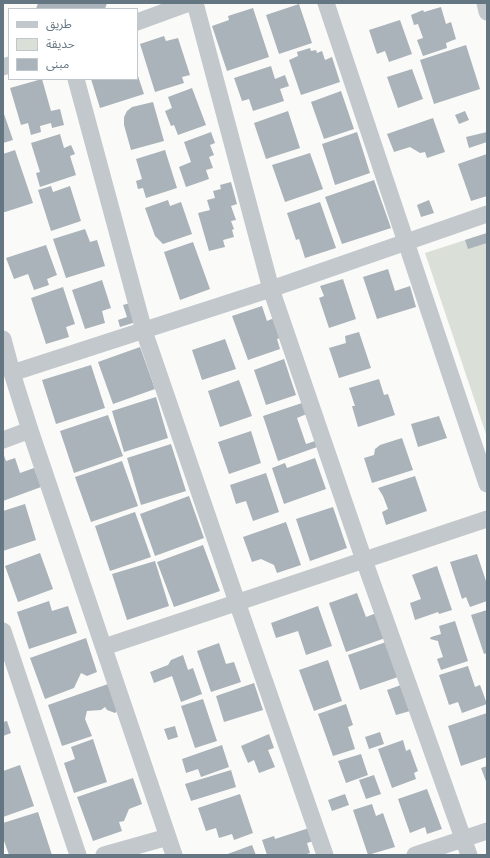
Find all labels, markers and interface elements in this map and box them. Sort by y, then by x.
legend [8,8,138,80]
text: طريق [46,17,72,31]
text: حديقة [46,37,75,51]
text: مبنى [46,57,69,71]

